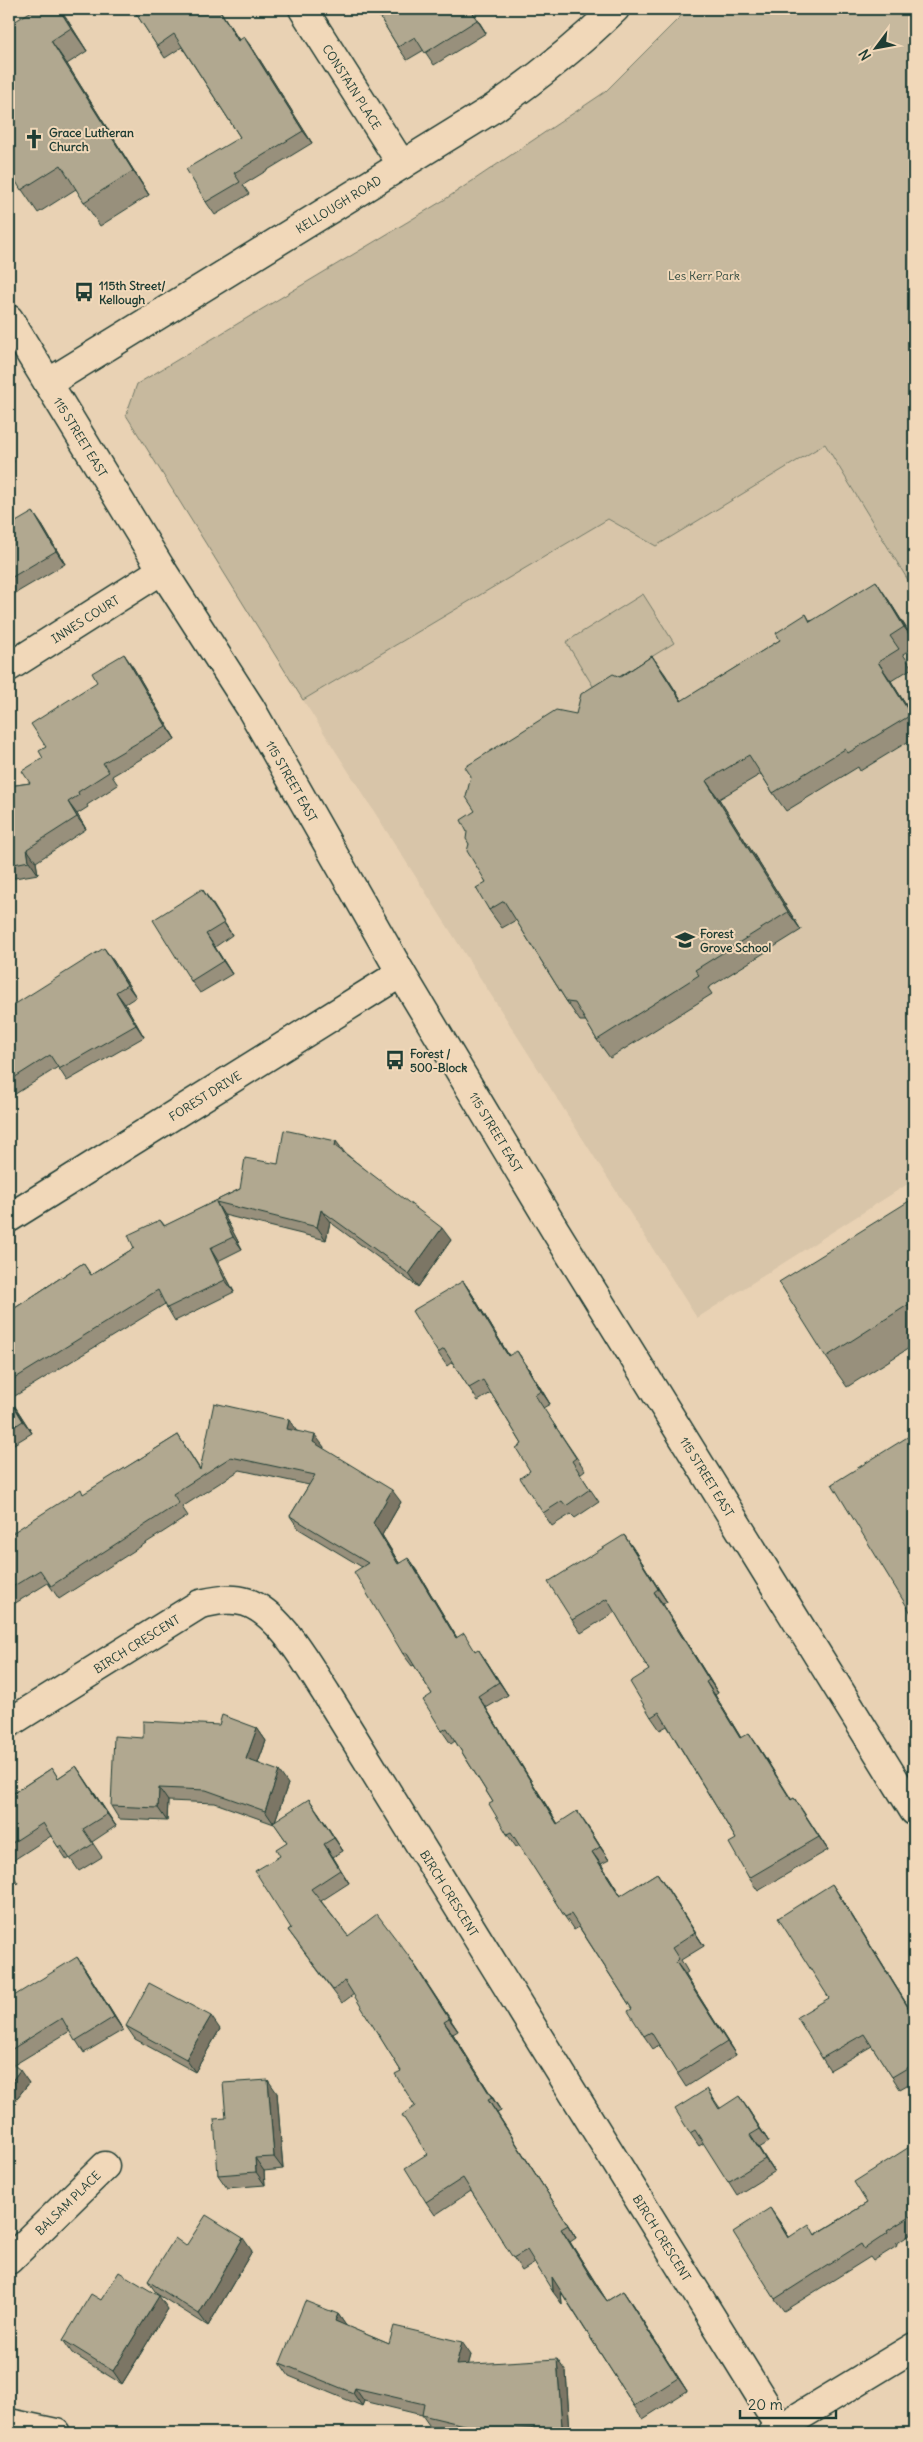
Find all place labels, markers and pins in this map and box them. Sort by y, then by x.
place label: Grace Lutheran Church [49,125,134,154]
church icon: Grace Lutheran Church [23,128,45,150]
place label: 115th Street/ Kellough [99,278,166,308]
bus stop icon: 115th Street/ Kellough [73,281,95,303]
place label: Forest Grove School [700,926,772,955]
school or university icon: Forest Grove School [674,929,696,951]
place label: Forest / 500-Block [410,1046,467,1075]
bus stop icon: Forest / 500-Block [384,1049,406,1071]

